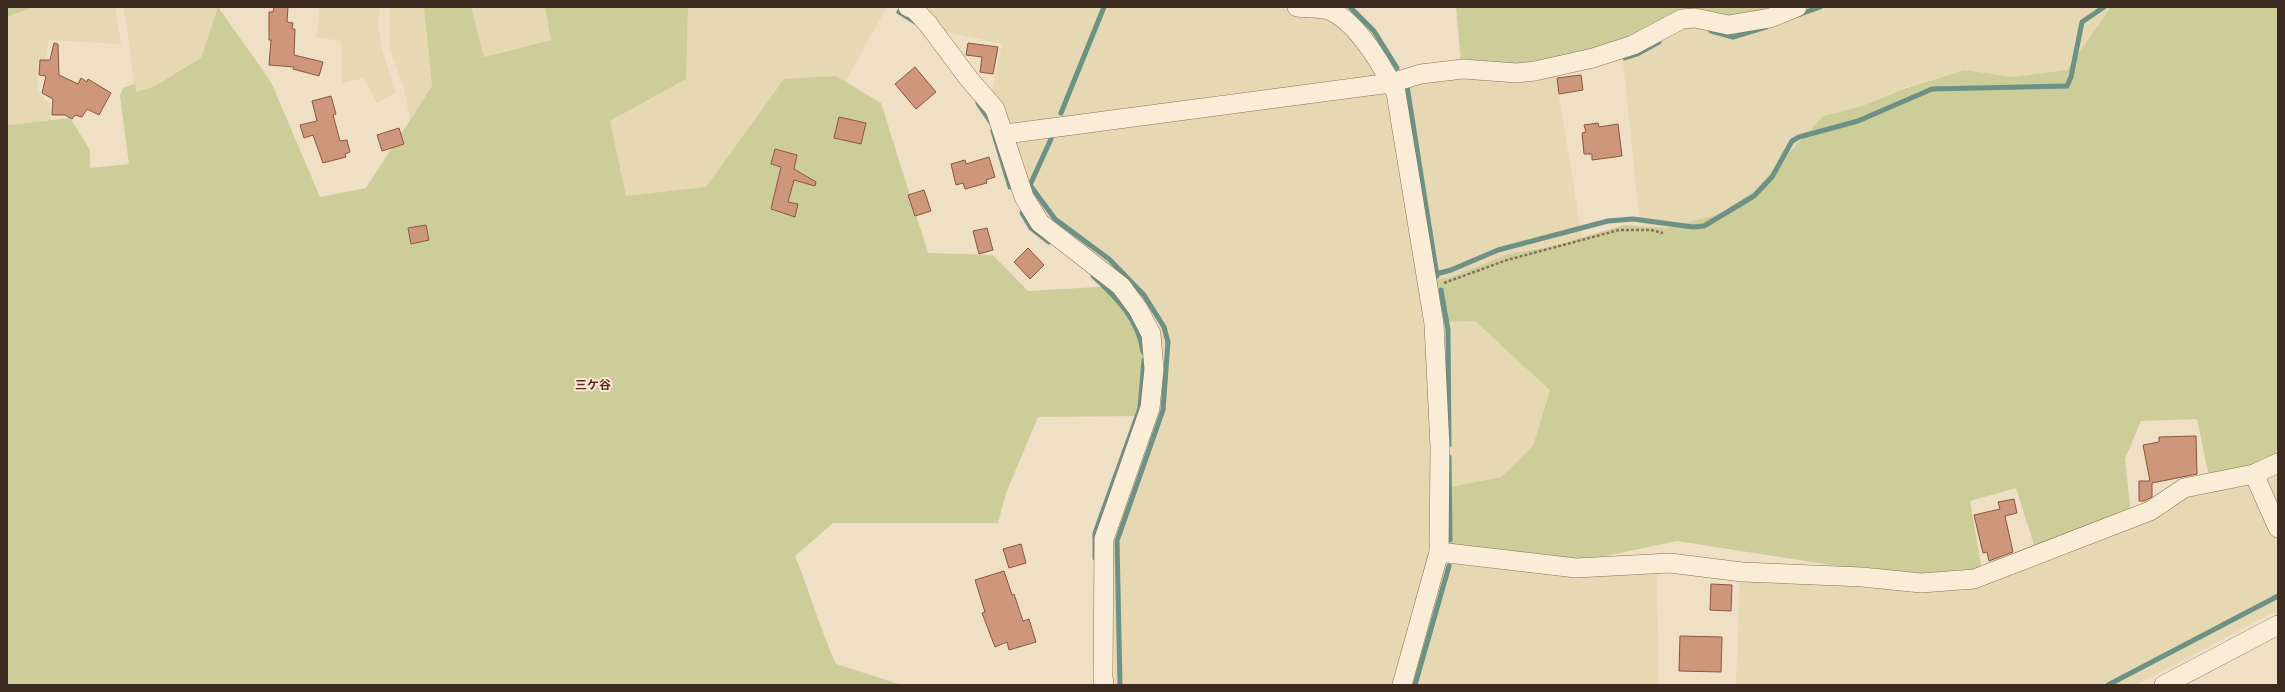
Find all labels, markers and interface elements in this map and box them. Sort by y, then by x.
district label: 三ケ谷 [575,376,611,393]

